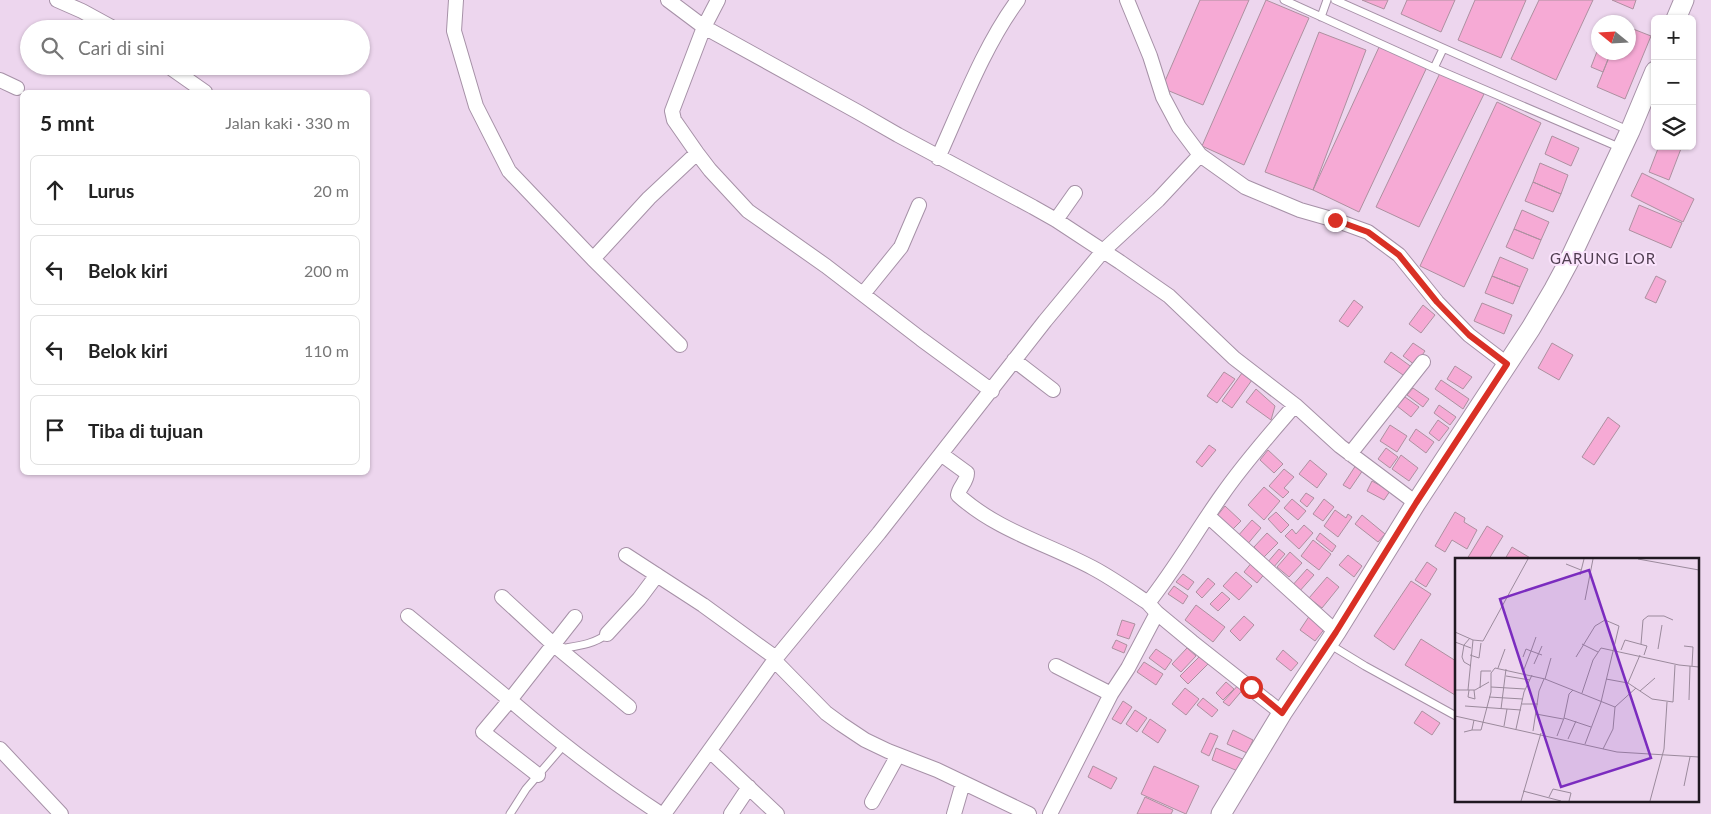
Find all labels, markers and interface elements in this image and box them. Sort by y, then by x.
north arrow [1591,15,1636,60]
map controls [1651,15,1696,150]
button: + [1651,15,1696,60]
search box [20,20,370,75]
icon: search [38,34,66,62]
text: Cari di sini [78,36,165,59]
button: − [1651,60,1696,105]
button: layers [1651,105,1696,150]
text: 5 mnt [40,110,94,135]
text: Jalan kaki · 330 m [225,113,350,132]
icon: ahead [41,176,69,204]
text: Lurus [88,179,134,202]
text: 20 m [313,181,349,200]
route end [1324,209,1347,232]
district label: GARUNG LOR [1550,249,1656,267]
icon: left [41,256,69,284]
text: Belok kiri [88,259,168,282]
text: 200 m [304,261,349,280]
icon: left [41,336,69,364]
text: Belok kiri [88,339,168,362]
text: 110 m [304,341,349,360]
icon: arrive [41,416,69,444]
text: Tiba di tujuan [88,419,203,442]
inset map [1455,558,1698,802]
route start [1240,676,1263,699]

